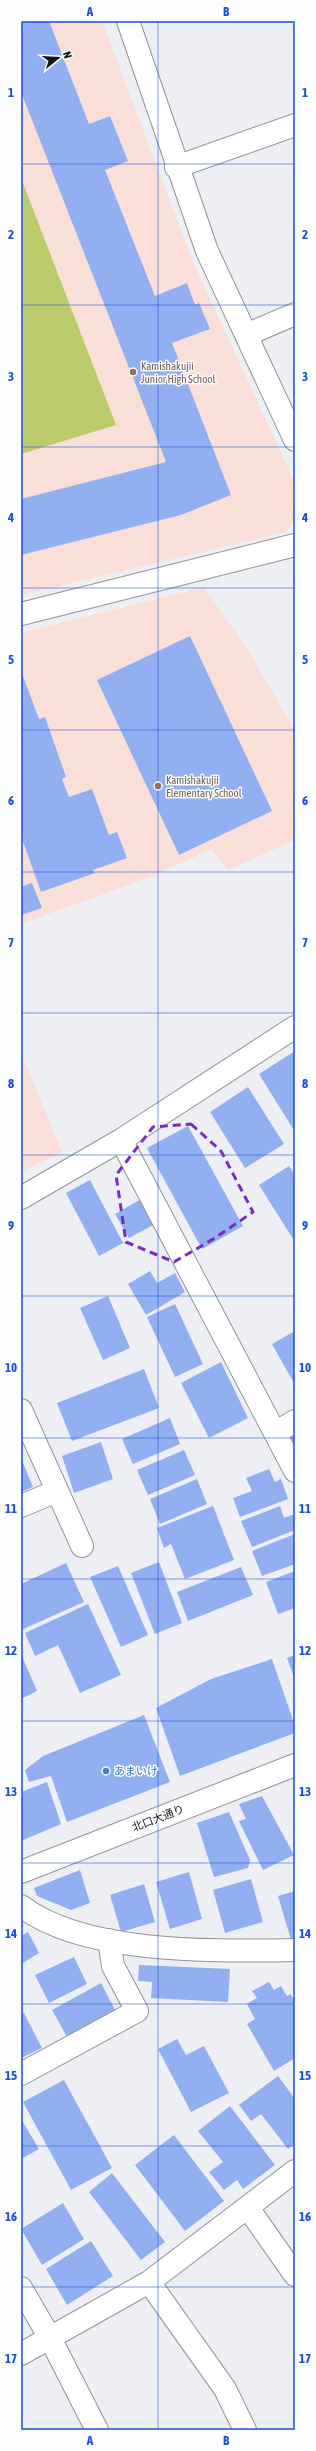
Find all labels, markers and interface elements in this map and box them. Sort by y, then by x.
text: A [86,4,94,19]
text: B [223,4,230,19]
north arrow [38,38,78,78]
text: N [61,50,74,60]
text: 1 [8,85,14,100]
text: 1 [302,85,308,100]
text: 2 [8,227,14,242]
text: 2 [302,227,308,242]
place label: Kamishakujii Junior High School [141,360,215,385]
marker: Kamishakujii Junior High School [128,367,138,377]
text: 3 [8,369,14,384]
text: 3 [302,369,308,384]
text: 4 [7,510,14,525]
text: 4 [301,510,308,525]
text: 5 [8,652,14,667]
text: 5 [302,652,308,667]
place label: Kamishakujii Elementary School [166,774,242,799]
marker: Kamishakujii Elementary School [153,781,163,791]
text: 6 [8,793,14,808]
text: 6 [302,793,308,808]
text: 7 [8,935,14,950]
text: 7 [302,935,308,950]
text: 8 [8,1076,14,1091]
text: 8 [302,1076,308,1091]
text: 9 [8,1218,14,1233]
text: 9 [302,1218,308,1233]
text: 10 [5,1360,17,1375]
text: 10 [299,1360,311,1375]
text: 11 [5,1501,17,1516]
text: 11 [299,1501,311,1516]
text: 12 [5,1643,17,1658]
text: 12 [299,1643,311,1658]
place label: あまいけ [114,1765,158,1777]
marker: あまいけ [101,1766,111,1776]
text: 13 [5,1784,17,1799]
text: 13 [299,1784,311,1799]
street label: 北口大通り [130,1803,186,1833]
text: 14 [5,1926,17,1941]
text: 14 [299,1926,311,1941]
text: 15 [5,2068,17,2083]
text: 15 [299,2068,311,2083]
text: 16 [5,2209,17,2224]
text: 16 [299,2209,311,2224]
text: 17 [5,2351,17,2366]
text: 17 [299,2351,311,2366]
text: A [86,2433,94,2448]
text: B [223,2433,230,2448]

